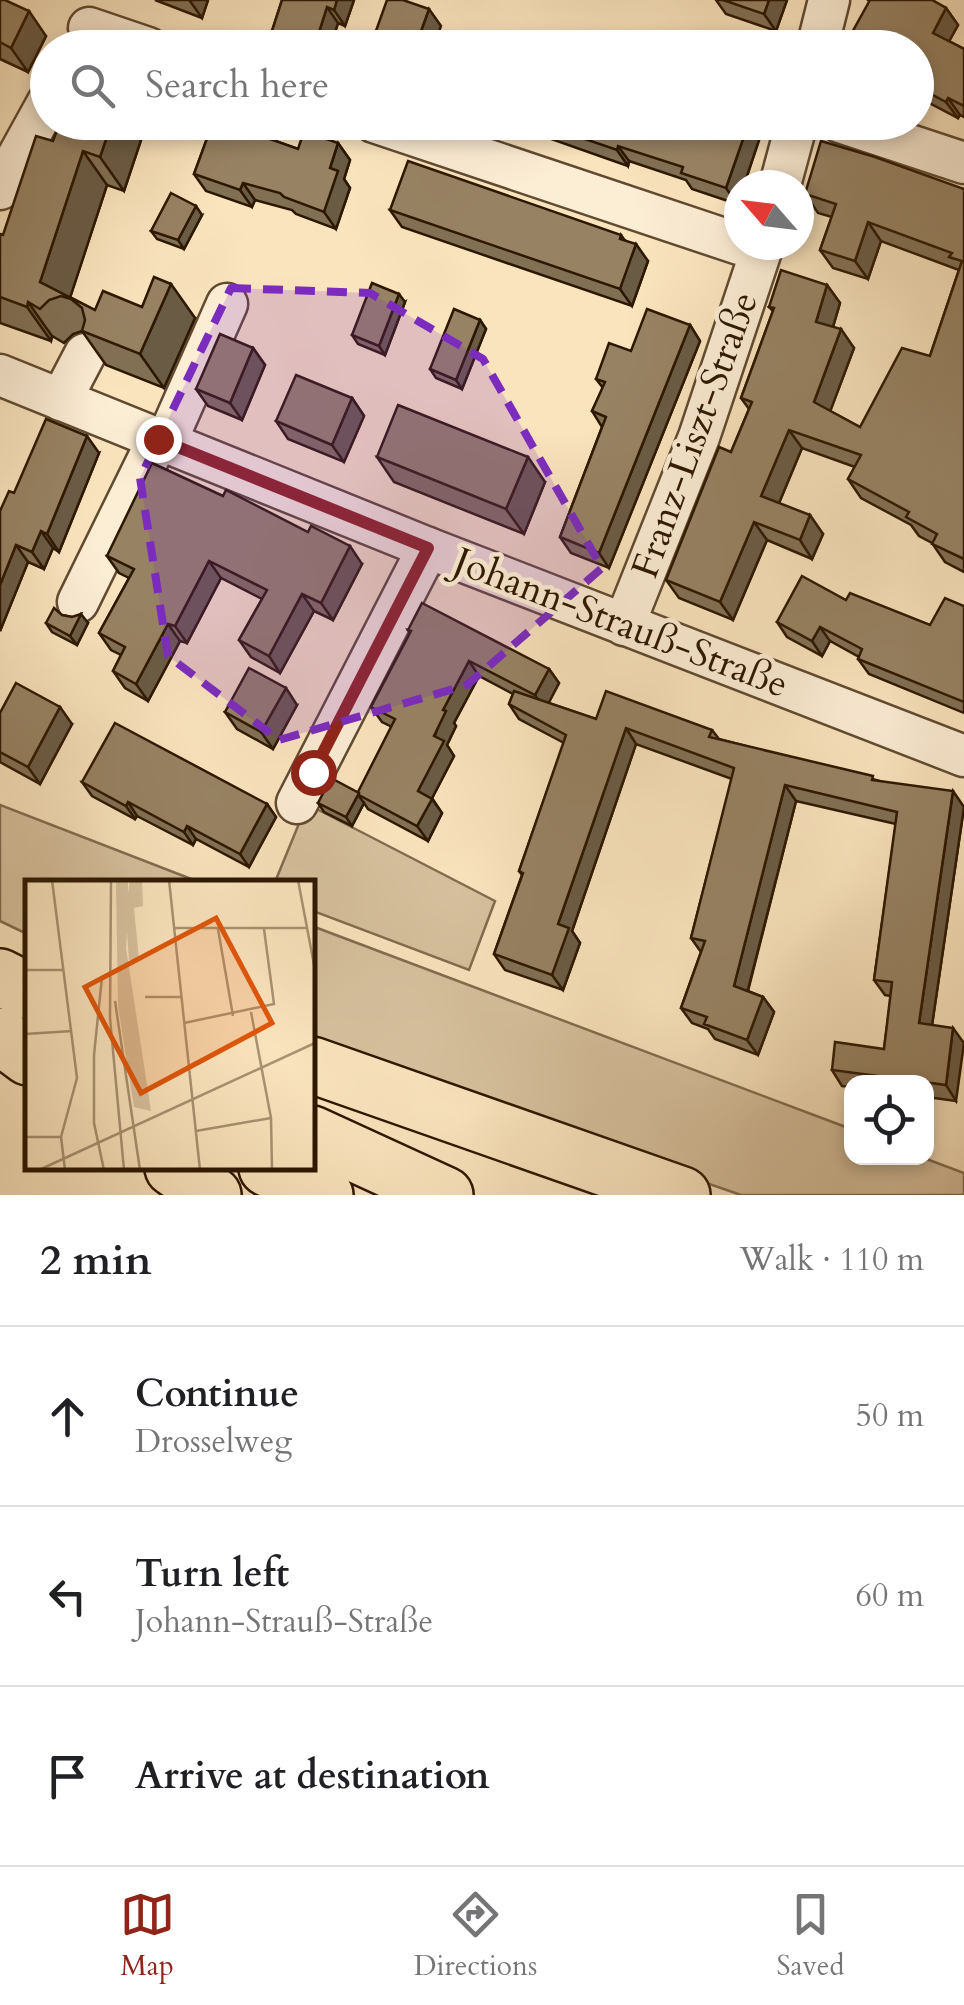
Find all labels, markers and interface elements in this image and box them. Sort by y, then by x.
search box [30,30,934,140]
icon: search [65,58,120,113]
text: Search here [145,59,329,111]
north arrow [724,170,814,260]
street label: Franz-Liszt-Straße [619,285,771,585]
route end [136,417,182,463]
street label: Johann-Strauß-Straße [442,534,795,711]
route start [291,750,337,796]
inset map [25,880,315,1170]
map controls [844,1075,934,1165]
button: locate [844,1075,934,1165]
text: 2 min [40,1232,152,1289]
text: Walk · 110 m [739,1238,924,1282]
text: Continue [135,1368,299,1420]
icon: ahead [40,1389,95,1444]
text: 50 m [856,1394,924,1438]
text: Drosselweg [135,1420,292,1464]
text: Turn left [135,1548,289,1600]
icon: left [40,1569,95,1624]
text: 60 m [856,1574,924,1618]
text: Johann-Strauß-Straße [135,1600,433,1644]
icon: arrive [40,1749,95,1804]
text: Arrive at destination [135,1750,490,1802]
tab: Map [120,1887,175,1985]
tab: Directions [414,1887,537,1985]
tab: Saved [776,1887,844,1985]

